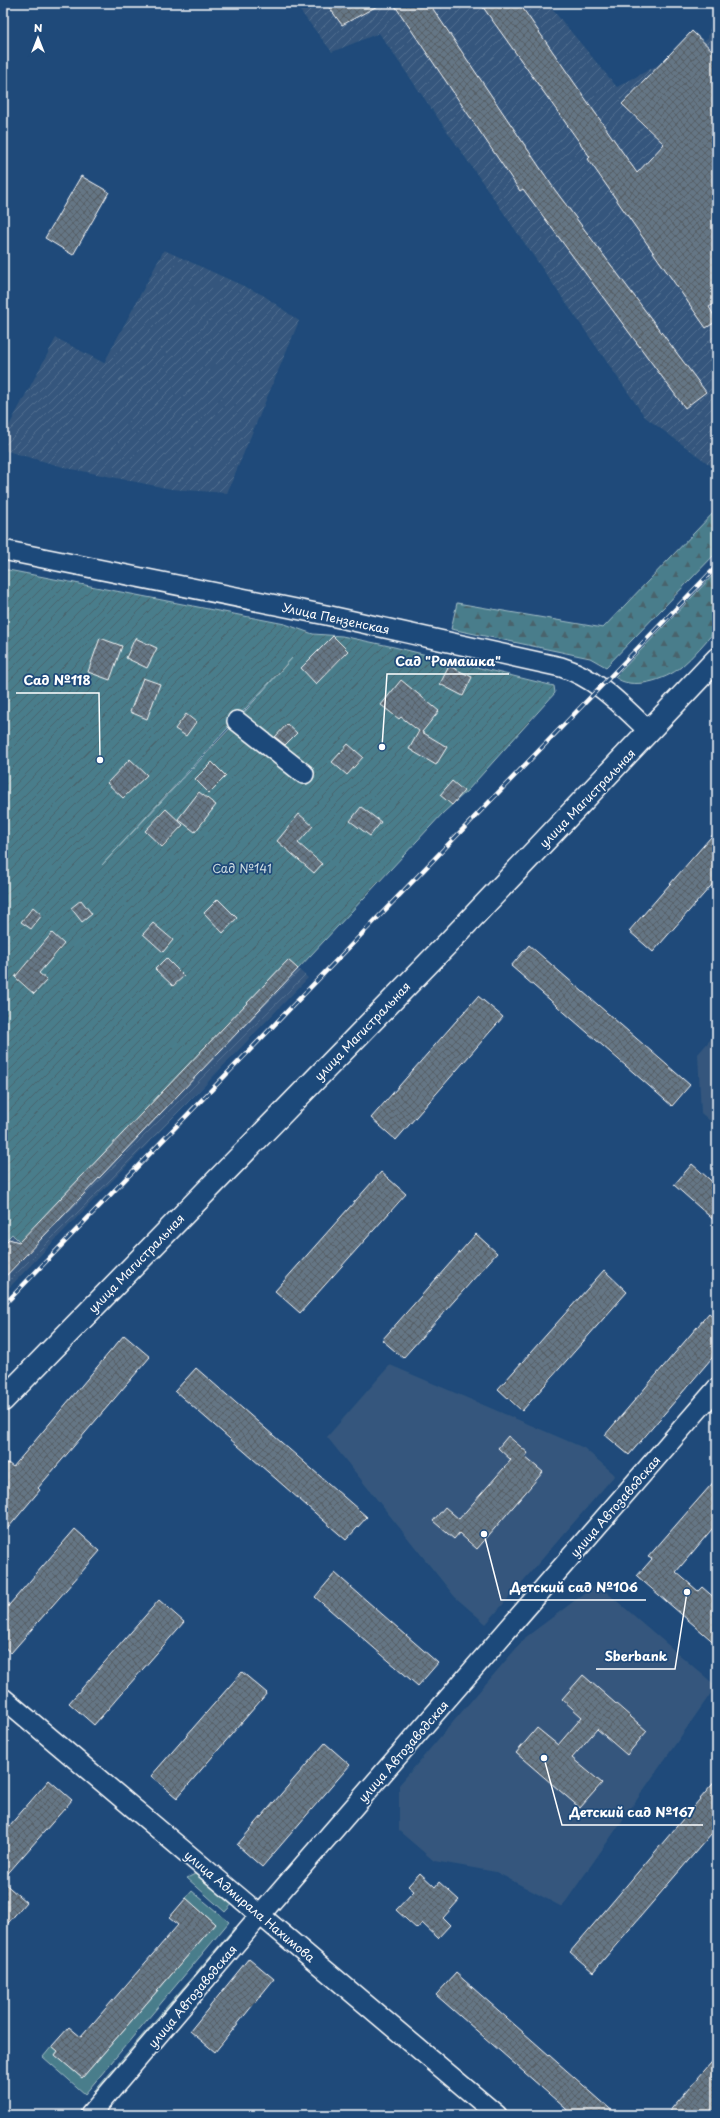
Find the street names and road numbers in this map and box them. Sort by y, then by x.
street label: Улица Пензенская [281,598,391,638]
street label: улица Магистральная [535,744,639,852]
street label: улица Магистральная [310,977,414,1085]
street label: улица Магистральная [84,1209,188,1317]
street label: улица Автозаводская [566,1451,664,1561]
street label: улица Автозаводская [354,1696,452,1806]
street label: улица Адмирала Нахимова [181,1846,320,1966]
street label: улица Автозаводская [143,1941,241,2051]

